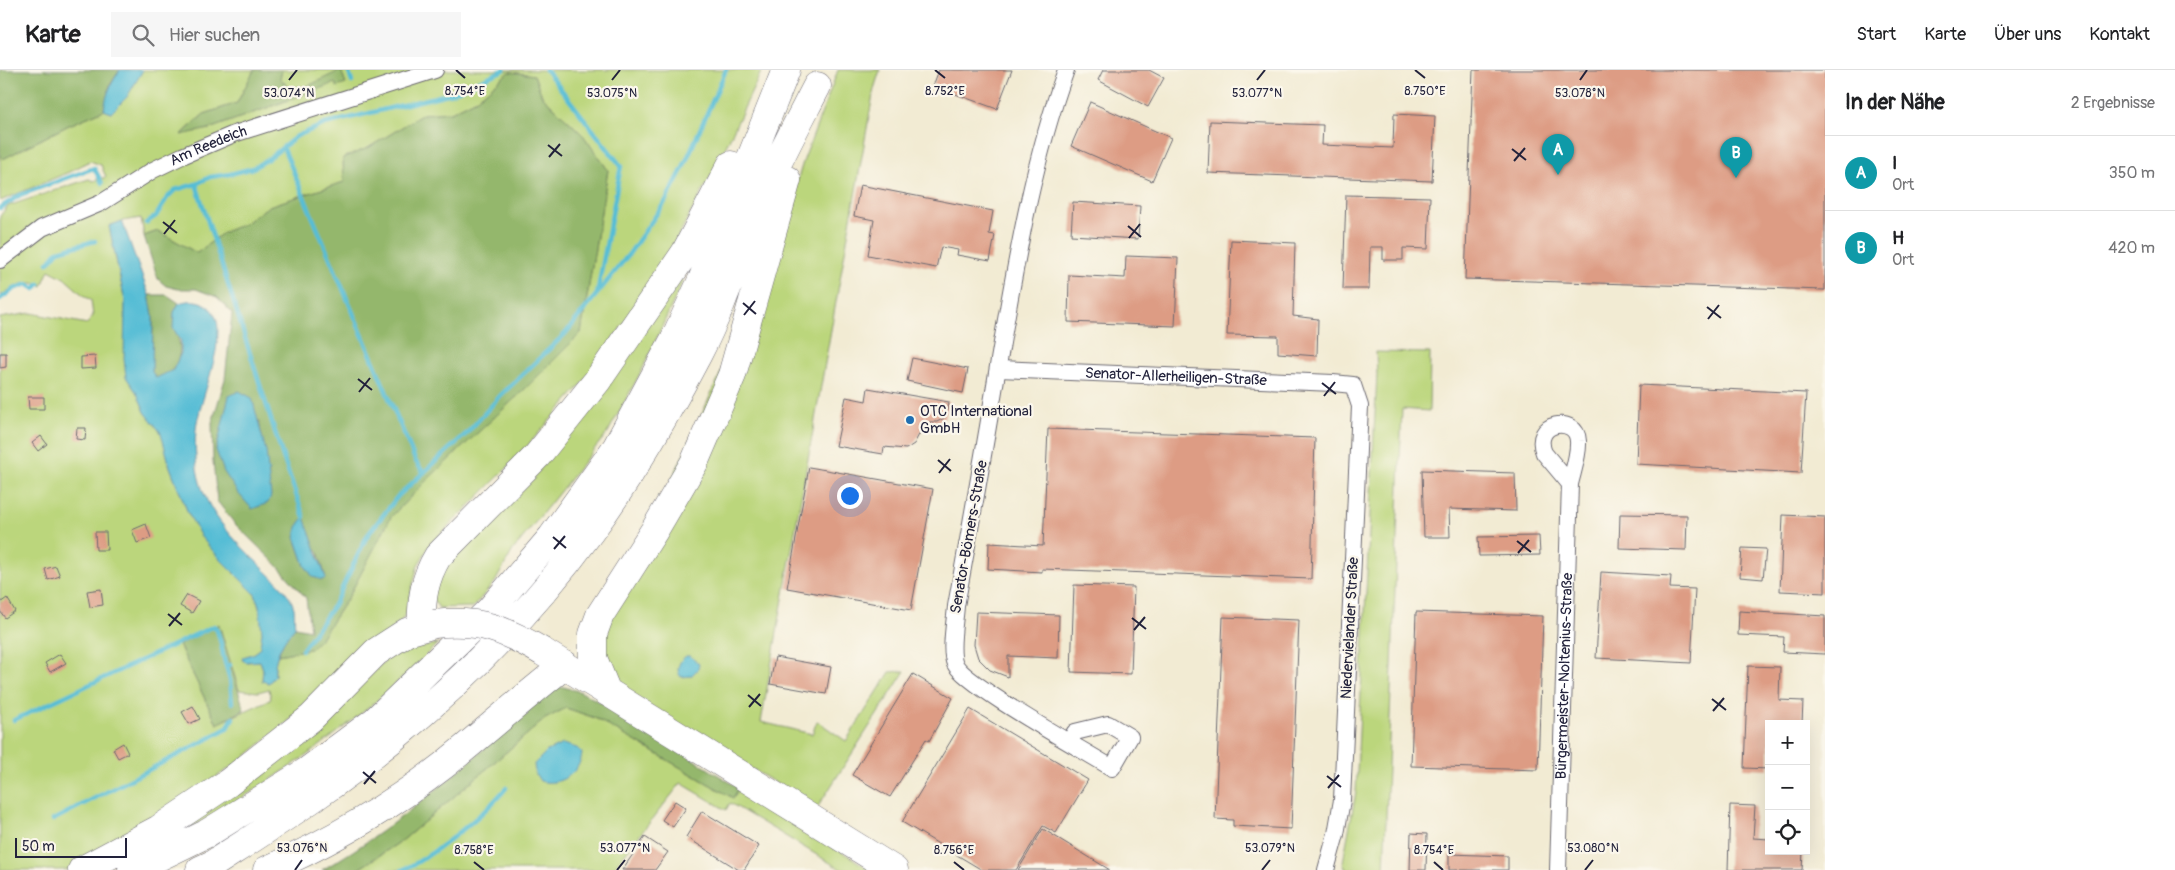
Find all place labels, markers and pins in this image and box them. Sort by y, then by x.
pin: A [1542,134,1574,175]
pin: B [1720,137,1752,178]
place label: OTC International GmbH [920,402,1032,438]
marker: OTC International GmbH [904,414,916,426]

